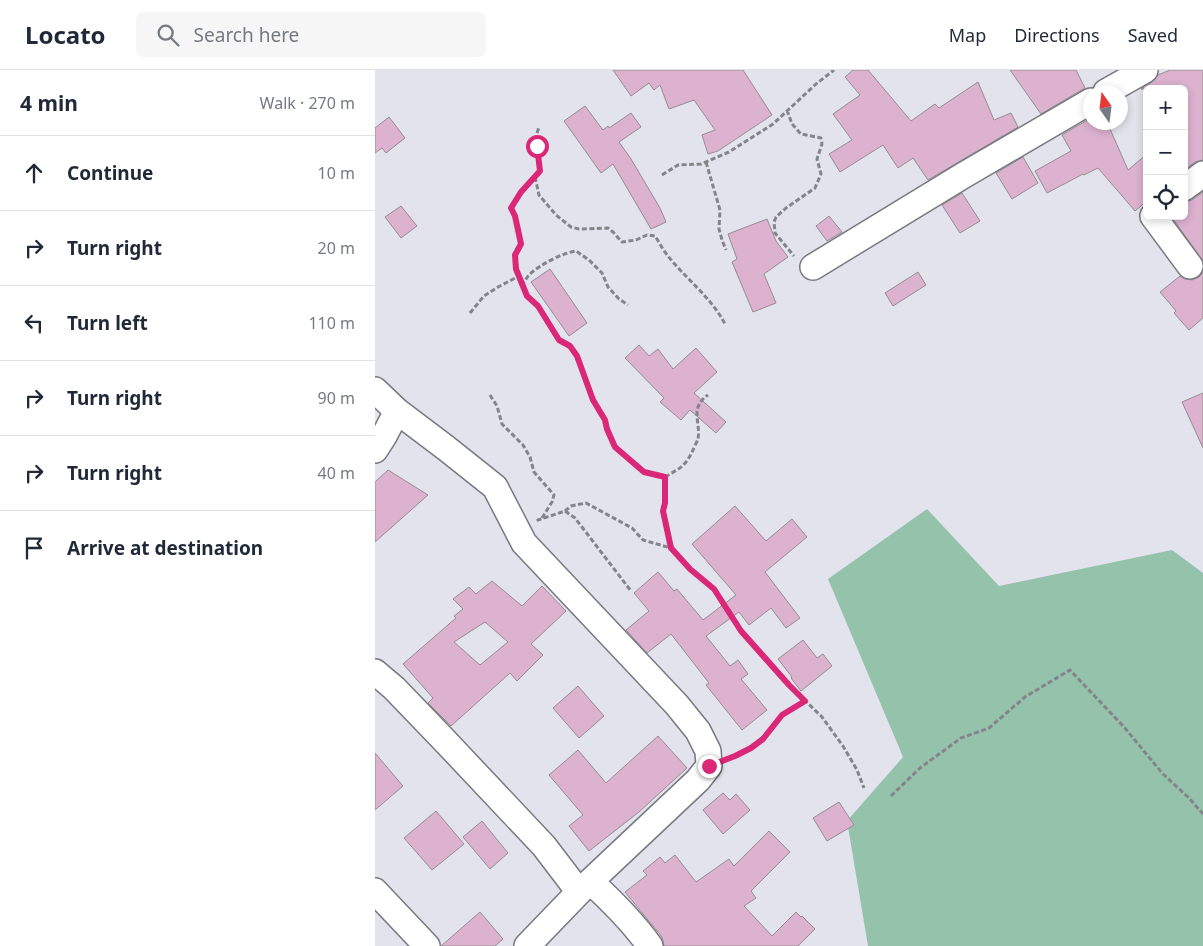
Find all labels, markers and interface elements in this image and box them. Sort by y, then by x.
search box [136,12,486,57]
text: Locato [25,18,106,51]
icon: search [154,21,182,49]
text: Search here [194,22,299,48]
text: Map [949,23,986,47]
text: Directions [1014,23,1100,47]
text: Saved [1128,23,1178,47]
north arrow [1083,85,1128,130]
map controls [1143,85,1188,220]
button: + [1143,85,1188,130]
text: 4 min [20,89,78,117]
text: Walk · 270 m [260,92,355,114]
button: − [1143,130,1188,175]
route start [526,135,549,158]
icon: ahead [20,159,48,187]
text: Continue [67,160,153,186]
text: 10 m [318,162,355,184]
button: locate [1143,175,1188,220]
icon: right [20,234,48,262]
text: Turn right [67,235,162,261]
text: 20 m [318,237,355,259]
icon: left [20,309,48,337]
text: Turn left [67,310,148,336]
text: 110 m [308,312,355,334]
icon: right [20,384,48,412]
text: Turn right [67,385,162,411]
text: 90 m [318,387,355,409]
icon: right [20,459,48,487]
text: Turn right [67,460,162,486]
text: 40 m [318,462,355,484]
icon: arrive [20,534,48,562]
text: Arrive at destination [67,535,263,561]
route end [698,755,721,778]

